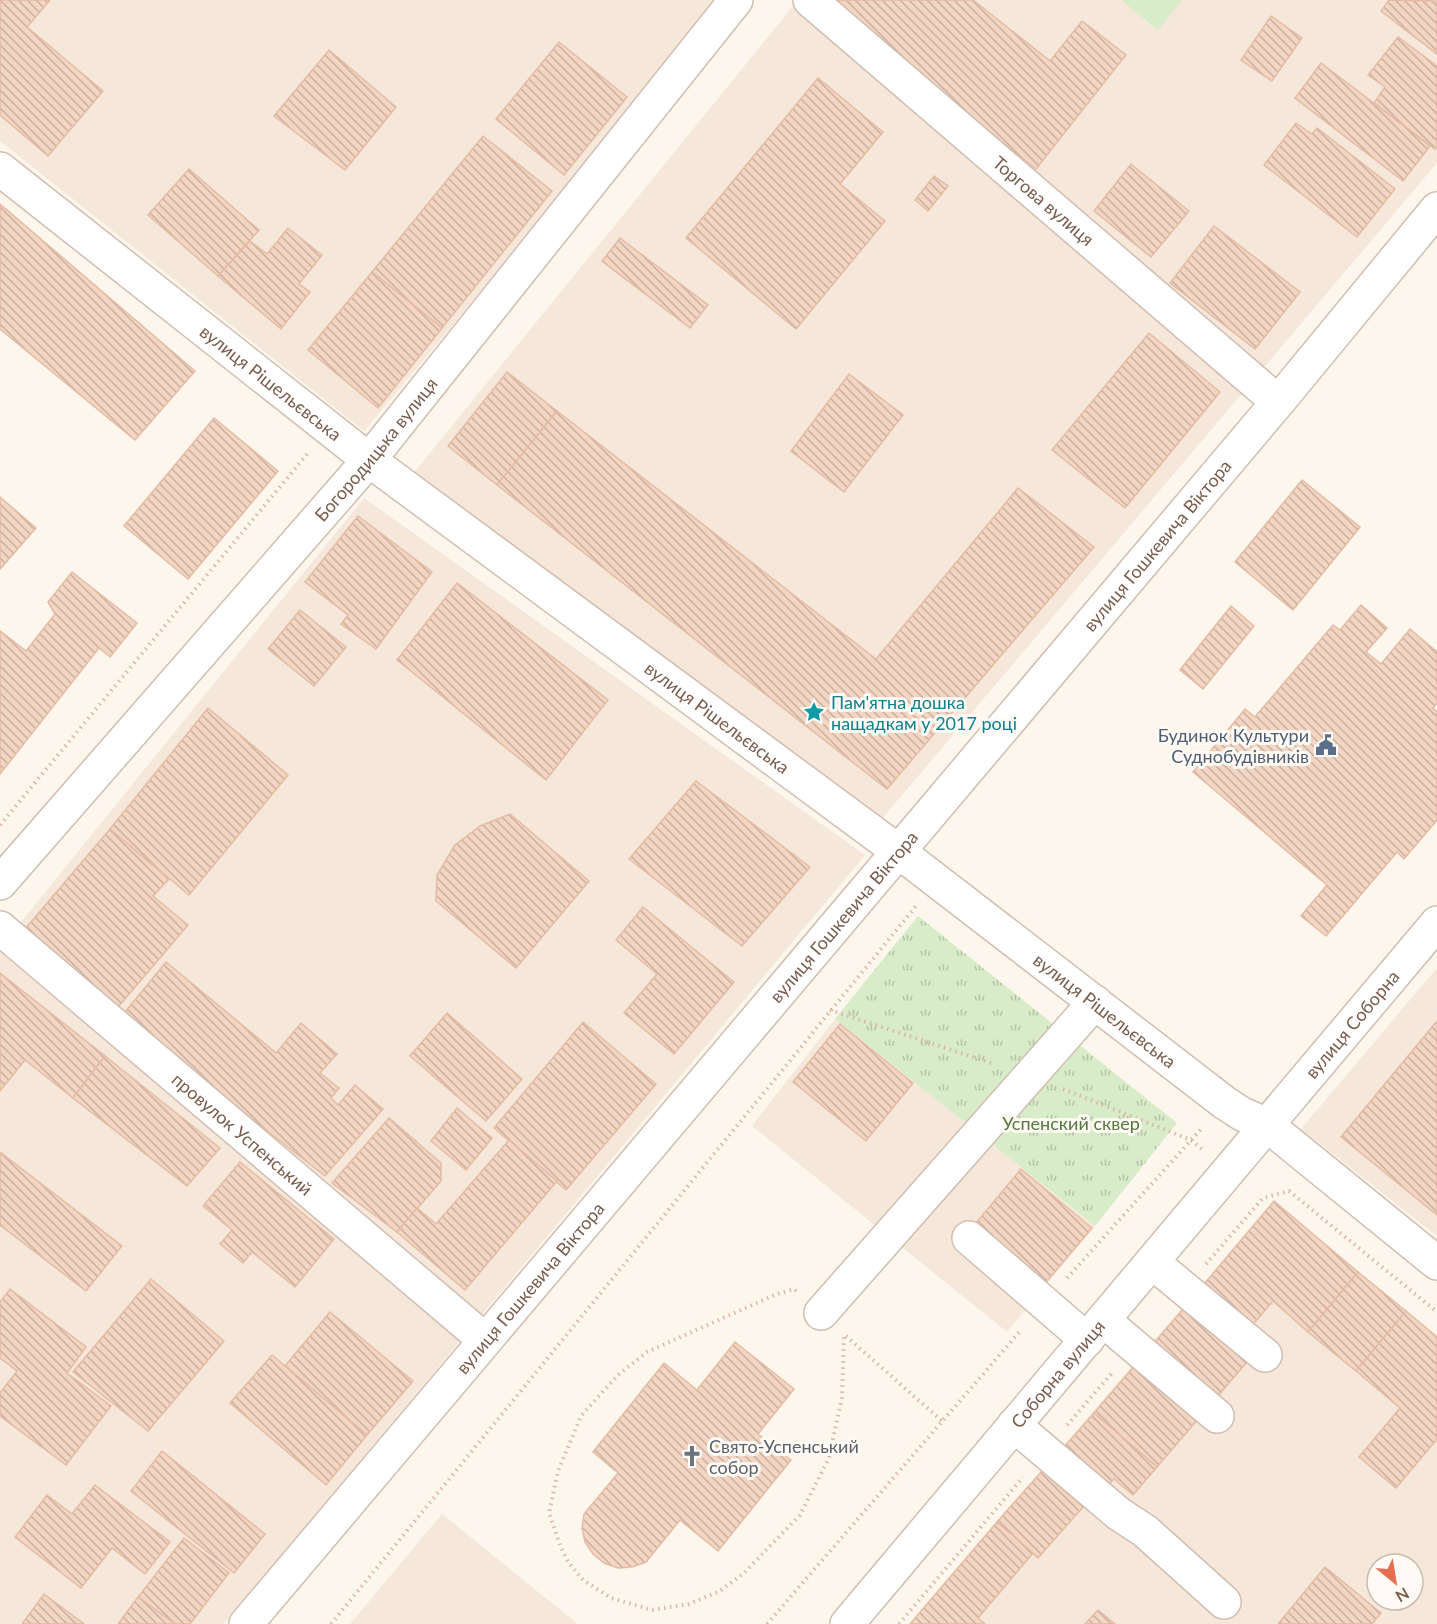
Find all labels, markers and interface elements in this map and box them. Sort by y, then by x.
street label: Торгова вулиця [989,151,1099,250]
street label: вулиця Рішельєвська [196,320,346,445]
street label: Богородицька вулиця [310,373,442,526]
street label: вулиця Гошкевича Віктора [1078,455,1236,636]
street label: вулиця Рішельєвська [641,657,794,778]
place label: Пам'ятна дошка нащадкам у 2017 році [831,691,1017,734]
place icon: Пам'ятна дошка нащадкам у 2017 році [802,700,826,724]
place label: Будинок Культури Суднобудівників [1158,724,1309,767]
public building icon: Будинок Культури Суднобудівників [1314,733,1338,757]
street label: вулиця Гошкевича Віктора [765,826,922,1007]
street label: вулиця Рішельєвська [1029,949,1181,1072]
street label: вулиця Соборна [1300,966,1404,1083]
street label: провулок Успенський [168,1068,317,1200]
park label: Успенский сквер [1002,1112,1140,1134]
street label: вулиця Гошкевича Віктора [451,1198,609,1378]
street label: Соборна вулиця [1006,1315,1109,1432]
place label: Свято-Успенський собор [709,1435,859,1478]
church icon: Свято-Успенський собор [680,1444,704,1468]
north arrow [1365,1552,1425,1612]
text: N [1393,1584,1413,1607]

